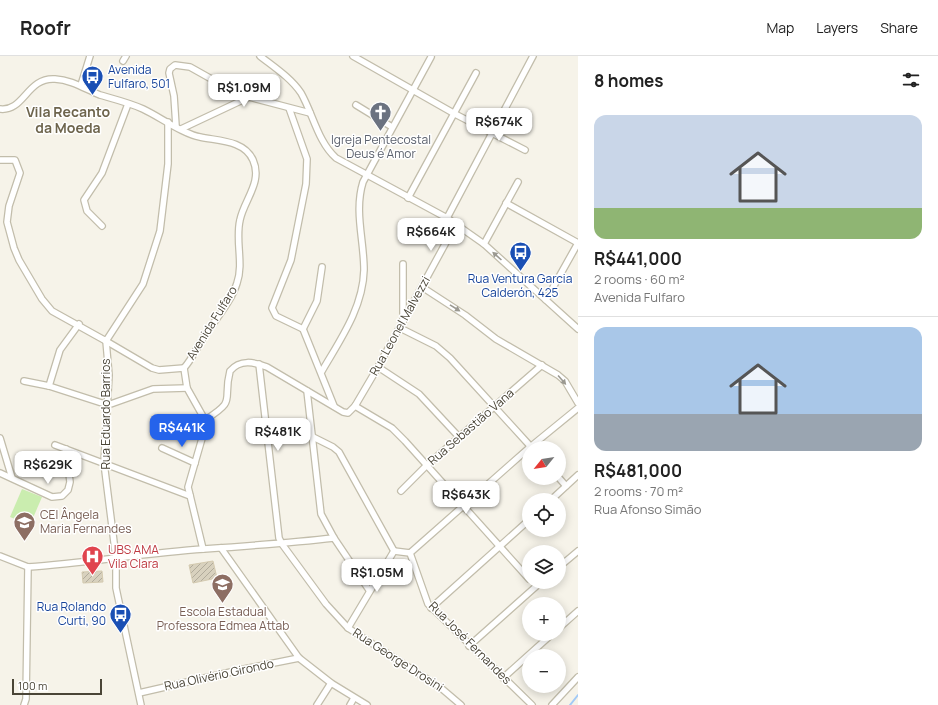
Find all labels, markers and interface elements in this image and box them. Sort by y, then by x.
text: Roofr [20,15,71,41]
text: Map [766,18,794,37]
text: Layers [816,18,858,37]
text: Share [880,18,918,37]
place label: Avenida Fulfaro, 501 [108,61,170,92]
bus stop icon: Avenida Fulfaro, 501 [80,64,106,97]
text: 8 homes [594,69,664,92]
icon: filters [900,69,922,91]
pin: R$1.09M [207,74,281,108]
text: R$1.09M [217,78,271,96]
church icon: Igreja Pentecostal Deus é Amor [368,100,394,133]
district label: Vila Recanto da Moeda [26,102,110,137]
pin: R$674K [466,108,532,142]
text: R$674K [475,112,523,130]
place label: Igreja Pentecostal Deus é Amor [331,131,431,162]
icon: home [722,141,794,213]
pin: R$664K [398,218,464,252]
text: R$664K [406,222,456,240]
bus stop icon: Rua Ventura Garcia Calderón, 425 [507,239,533,272]
text: R$441,000 [594,247,682,270]
one-way arrow [492,251,502,260]
place label: Rua Ventura Garcia Calderón, 425 [468,270,572,301]
text: 2 rooms · 60 m² [594,270,685,288]
street label: Rua Leonel Malvezzi [365,273,434,379]
street label: Avenida Fulfaro [182,283,241,363]
text: Avenida Fulfaro [594,288,685,306]
one-way arrow [450,304,460,312]
icon: home [722,353,794,425]
street label: Rua Eduardo Barrios [97,358,114,470]
one-way arrow [558,375,567,385]
street label: Rua Sebastião Vana [424,384,517,469]
pin: R$441K [149,414,215,448]
text: R$441K [159,418,205,436]
pin: R$481K [245,418,311,452]
text: R$481K [255,422,301,440]
north arrow [522,441,566,485]
map controls [522,441,566,693]
pin: R$629K [15,451,81,485]
text: R$629K [23,455,73,473]
text: R$481,000 [594,459,682,482]
pin: R$643K [433,481,499,515]
text: 2 rooms · 70 m² [594,482,683,500]
text: R$643K [442,485,490,503]
button: locate [522,493,566,537]
text: Rua Afonso Simão [594,500,702,518]
place label: CEI Ângela Maria Fernandes [40,506,131,537]
school or university icon: CEI Ângela Maria Fernandes [11,509,37,542]
place label: UBS AMA Vila Clara [108,541,159,572]
hospital icon: UBS AMA Vila Clara [80,544,106,577]
button: layers [522,545,566,589]
pin: R$1.05M [340,559,414,593]
text: R$1.05M [350,563,404,581]
school or university icon: Escola Estadual Professora Edmea Attab [210,572,236,605]
button: + [522,597,566,641]
place label: Rua Rolando Curti, 90 [37,598,106,629]
street label: Rua José Fernandes [425,598,515,688]
bus stop icon: Rua Rolando Curti, 90 [108,601,134,634]
place label: Escola Estadual Professora Edmea Attab [157,603,289,634]
street label: Rua George Drosini [349,624,447,695]
button: − [522,649,566,693]
street label: Rua Olivério Girondo [163,655,275,694]
scale bar [12,677,102,696]
text: 100 m [18,678,47,693]

